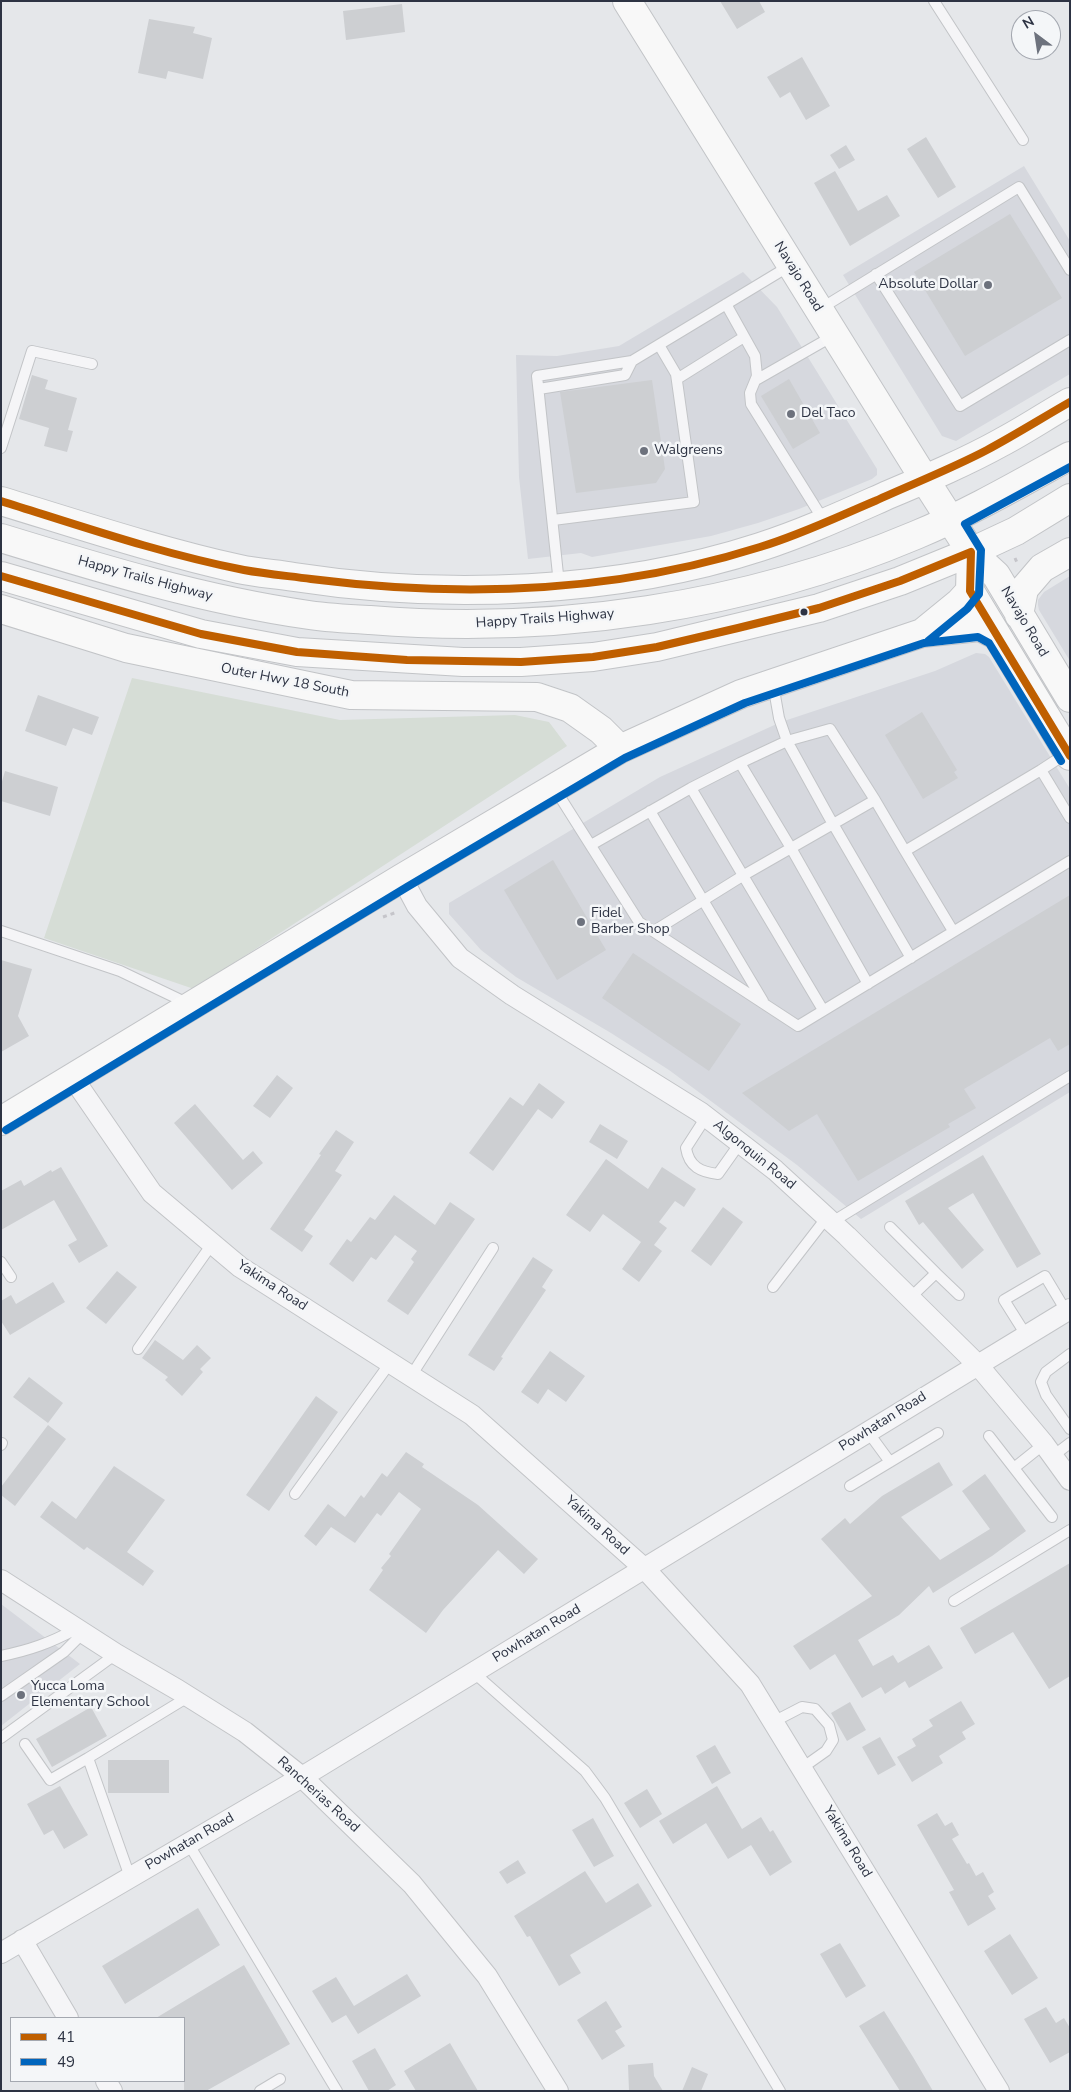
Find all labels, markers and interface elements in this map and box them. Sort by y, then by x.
north arrow [1011,10,1061,60]
text: N [1019,12,1038,33]
street label: Navajo Road [770,239,826,315]
place label: Absolute Dollar [878,277,978,293]
marker: Absolute Dollar [982,279,994,291]
place label: Del Taco [801,406,855,422]
marker: Del Taco [785,408,797,420]
place label: Walgreens [654,443,723,459]
marker: Walgreens [638,445,650,457]
street label: Happy Trails Highway [76,553,214,605]
street label: Navajo Road [996,584,1052,660]
street label: Happy Trails Highway [475,606,615,632]
unlabelled marker [799,607,809,617]
street label: Outer Hwy 18 South [219,660,351,702]
place label: Fidel Barber Shop [591,906,670,939]
marker: Fidel Barber Shop [575,916,587,928]
street label: Algonquin Road [709,1117,799,1193]
street label: Yakima Road [234,1257,310,1315]
street label: Powhatan Road [836,1388,930,1456]
street label: Yakima Road [561,1493,633,1559]
street label: Powhatan Road [490,1601,584,1667]
place label: Yucca Loma Elementary School [31,1679,149,1711]
marker: Yucca Loma Elementary School [15,1689,27,1701]
street label: Rancherias Road [273,1754,363,1836]
street label: Yakima Road [819,1803,875,1881]
street label: Powhatan Road [143,1810,237,1874]
legend [10,2017,185,2082]
text: 41 [57,2027,75,2047]
text: 49 [57,2052,75,2072]

